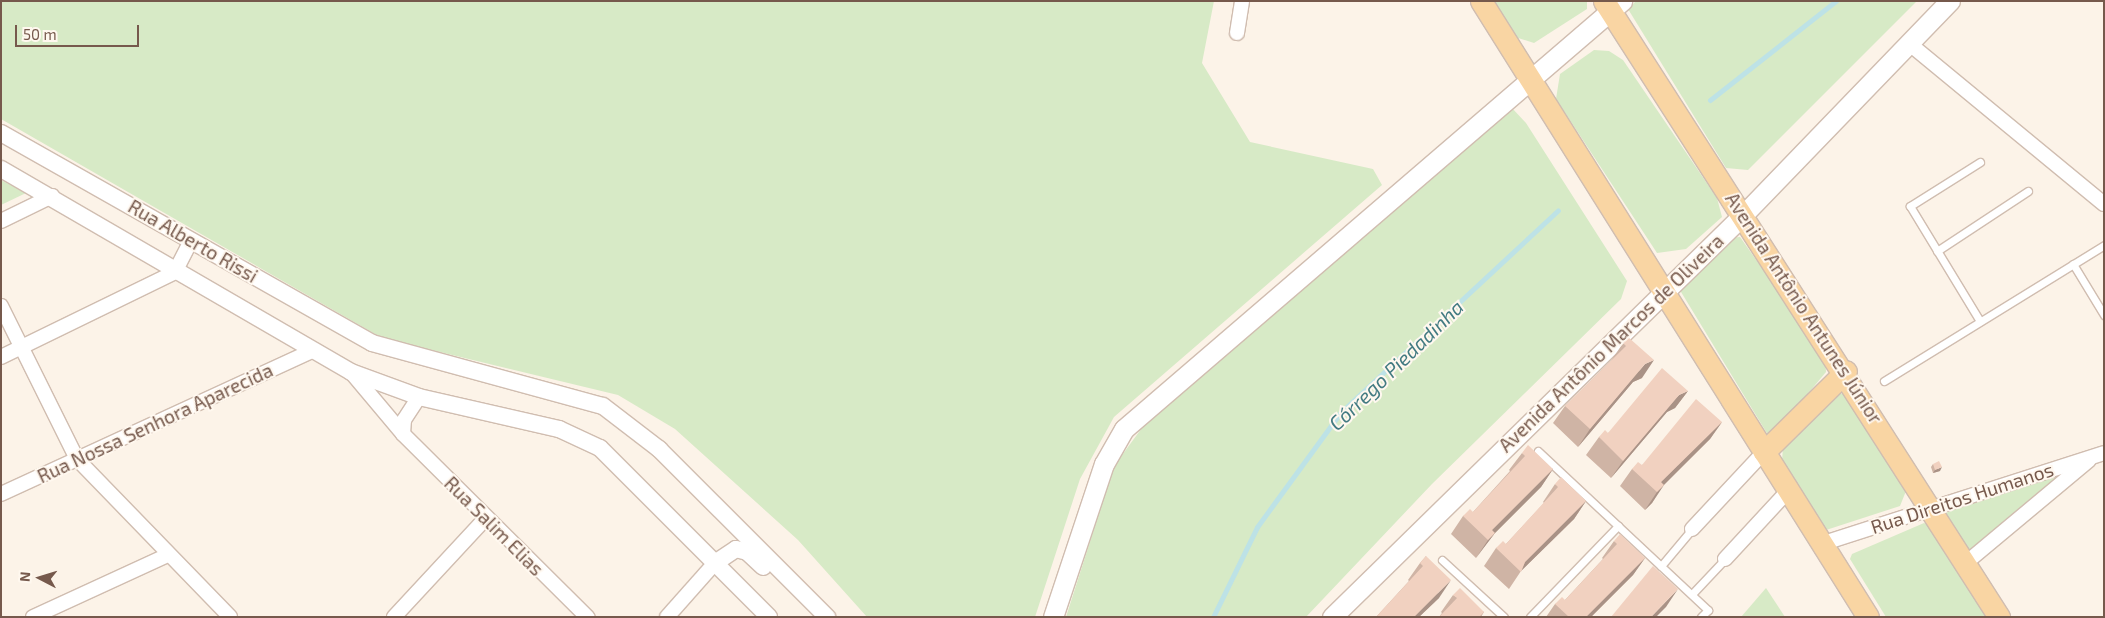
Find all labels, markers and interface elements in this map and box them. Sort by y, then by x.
scale bar [18,15,141,47]
text: 50 m [23,25,57,43]
street label: Avenida Antônio Antunes Júnior [1720,188,1888,428]
street label: Rua Alberto Rissi [124,195,262,287]
street label: Avenida Antônio Marcos de Oliveira [1494,229,1728,457]
water label: Córrego Piedadinha [1324,295,1468,435]
street label: Rua Nossa Senhora Aparecida [33,358,277,488]
street label: Rua Direitos Humanos [1868,458,2056,538]
street label: Rua Salim Elias [440,472,548,580]
north arrow [15,553,65,603]
text: N [16,571,33,582]

